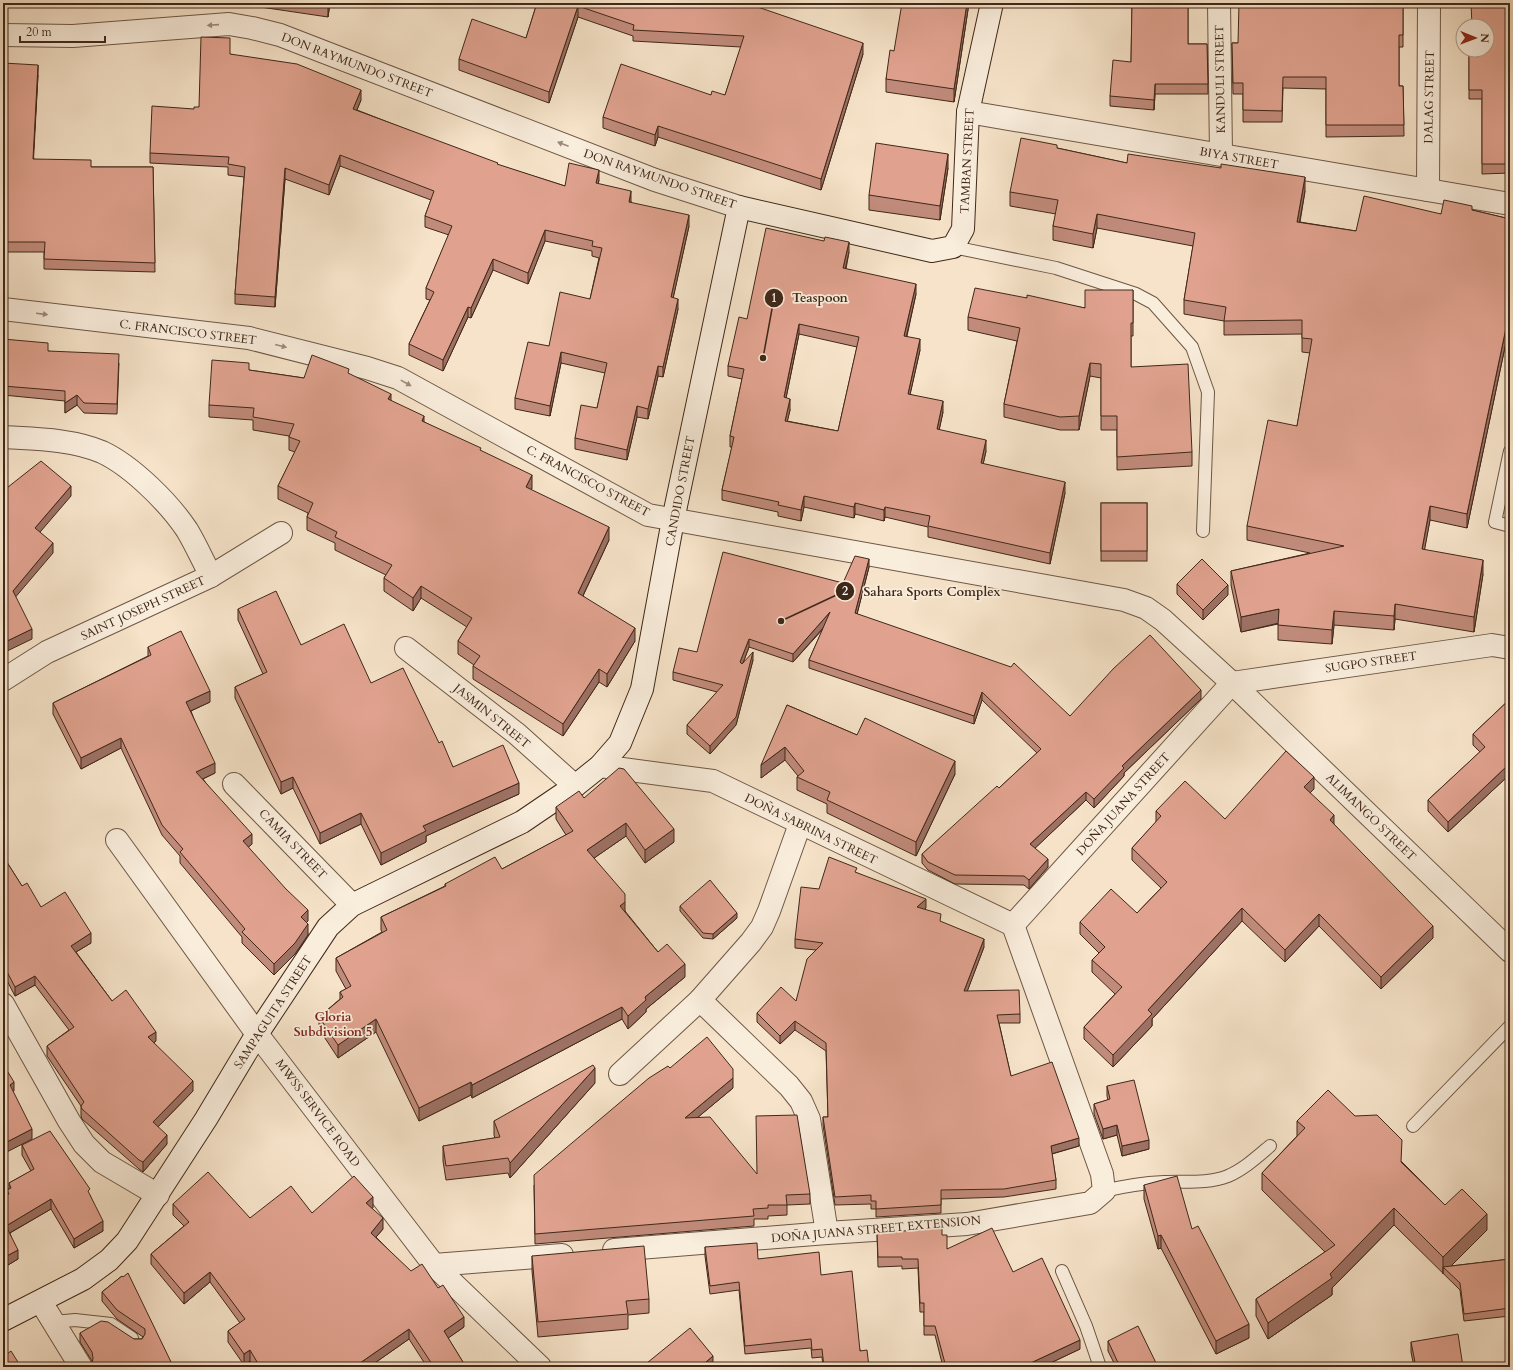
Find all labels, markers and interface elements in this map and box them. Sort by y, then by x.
scale bar [20,18,105,44]
north arrow [1455,18,1495,58]
one-way arrow [207,22,219,29]
text: 20 m [26,24,53,40]
street label: KANDULI STREET [1211,24,1229,133]
street label: DON RAYMUNDO STREET [279,29,435,101]
text: N [1477,33,1492,44]
street label: DALAG STREET [1420,50,1438,144]
street label: TAMBAN STREET [956,108,978,214]
one-way arrow [556,140,568,146]
street label: BIYA STREET [1198,143,1280,173]
street label: DON RAYMUNDO STREET [581,145,739,213]
callout: Teaspoon [764,285,856,310]
text: Teaspoon [792,289,849,307]
text: 1 [771,290,777,306]
one-way arrow [36,311,48,317]
street label: C. FRANCISCO STREET [118,316,258,348]
one-way arrow [276,343,288,349]
one-way arrow [400,379,412,386]
street label: CANDIDO STREET [661,434,699,547]
street label: C. FRANCISCO STREET [523,442,653,521]
street label: SAINT JOSEPH STREET [78,572,208,644]
callout: Sahara Sports Complex [835,579,1008,604]
text: 2 [842,583,848,599]
text: Sahara Sports Complex [863,583,1001,601]
street label: SUGPO STREET [1324,648,1418,676]
street label: JASMIN STREET [449,679,534,752]
street label: DOÑA JUANA STREET [1072,748,1174,859]
street label: ALIMANGO STREET [1322,770,1420,864]
street label: DOÑA SABRINA STREET [742,789,881,868]
street label: CAMIA STREET [255,805,331,883]
street label: SAMPAGUITA STREET [230,952,316,1072]
district label: Gloria Subdivision 5 [294,1008,372,1041]
street label: MWSS SERVICE ROAD [272,1056,364,1170]
street label: DOÑA JUANA STREET EXTENSION [770,1211,982,1246]

